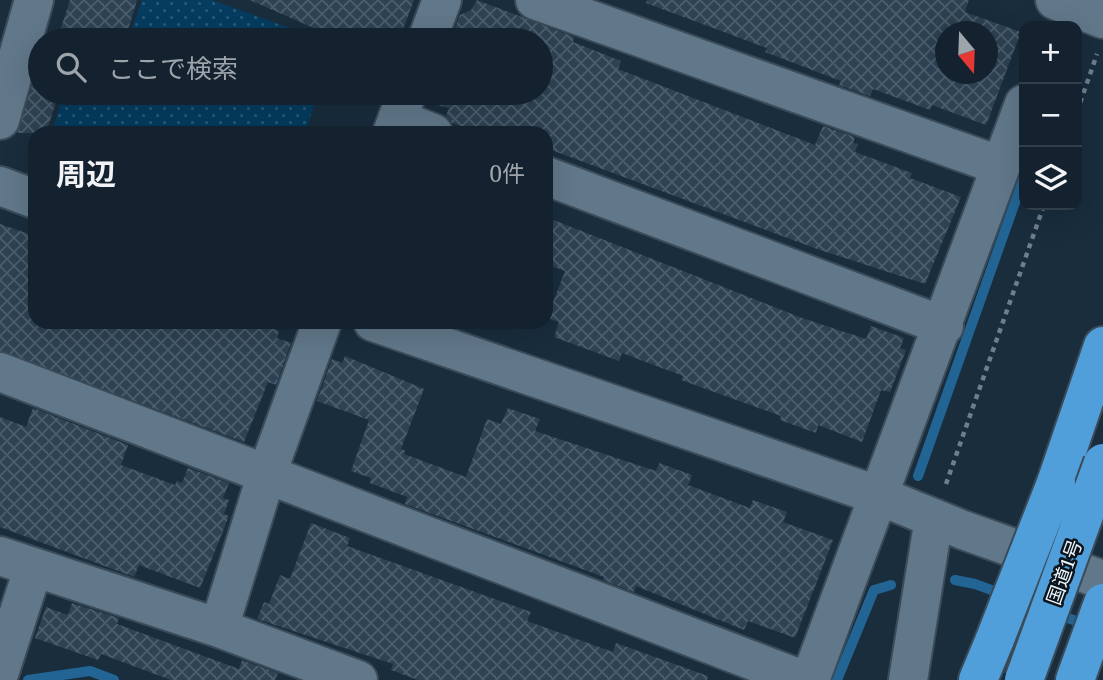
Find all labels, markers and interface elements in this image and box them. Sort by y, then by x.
north arrow [935,21,998,84]
map controls [1019,21,1082,210]
button: + [1019,21,1082,84]
search box [28,28,553,105]
icon: search [52,48,90,86]
text: ここで検索 [108,50,238,86]
button: − [1019,84,1082,147]
button: layers [1019,147,1082,210]
text: 周辺 [56,153,116,194]
text: 0件 [489,157,525,189]
street label: 国道1号 [1040,536,1088,608]

